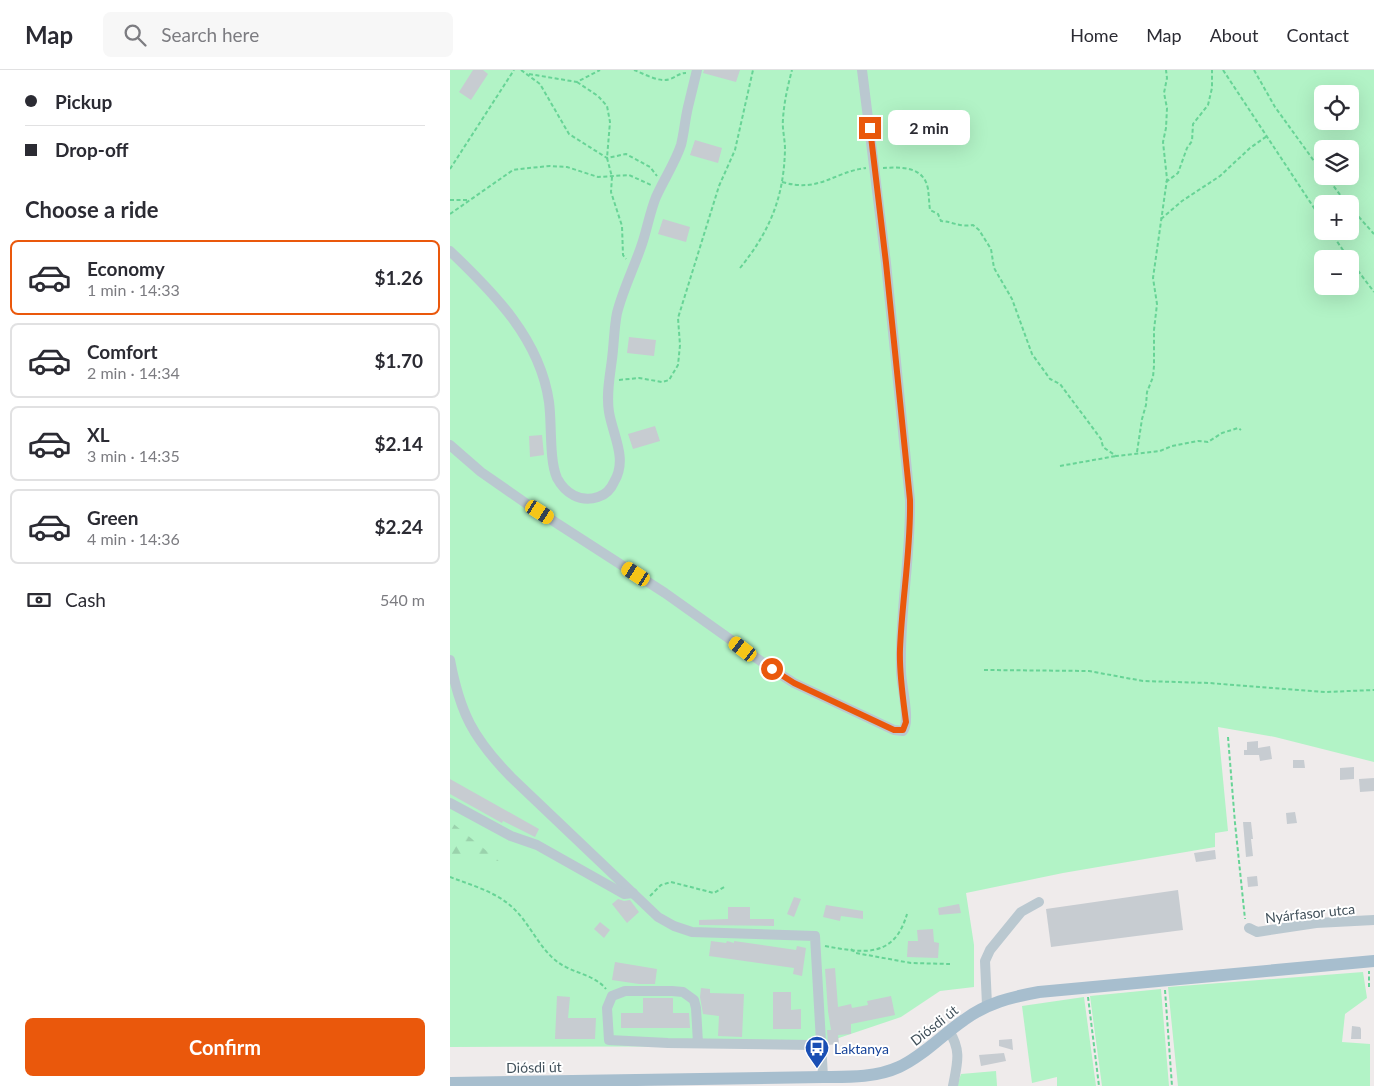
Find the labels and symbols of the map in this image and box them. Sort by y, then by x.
callout: 2 min [888,110,970,146]
route end [859,117,881,139]
car [523,498,556,526]
car [619,560,652,588]
car [726,634,759,664]
route start [761,658,783,680]
street label: Nyárfasor utca [1264,900,1356,926]
street label: Diósdi út [907,1001,961,1049]
bus stop icon: Laktanya [804,1035,830,1069]
place label: Laktanya [834,1040,889,1057]
street label: Diósdi út [506,1058,562,1076]

